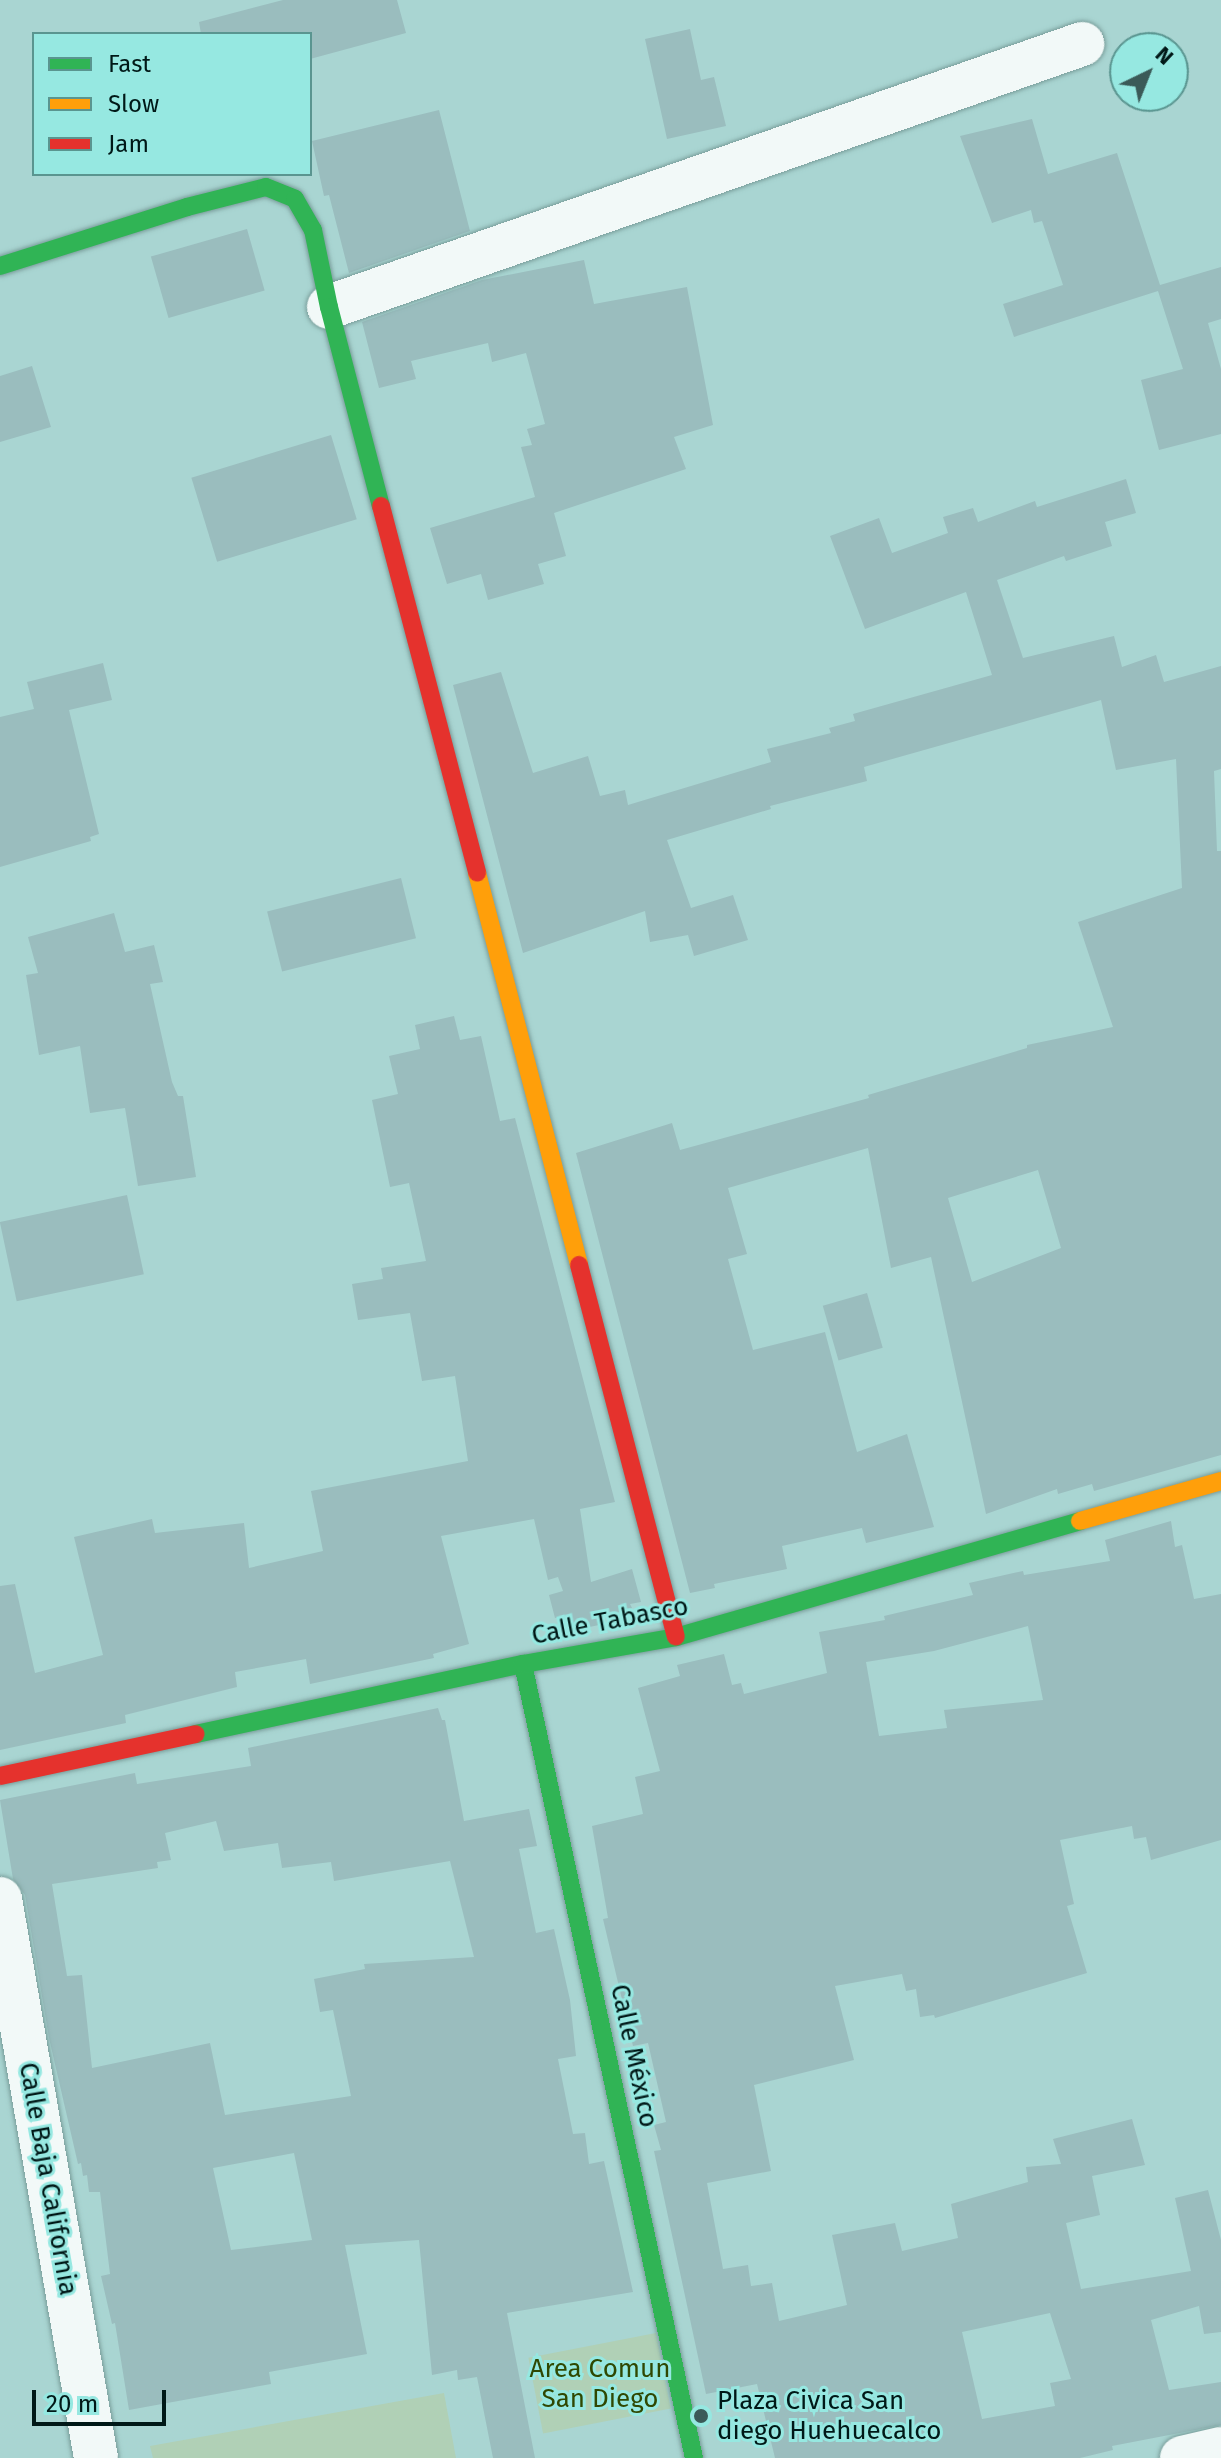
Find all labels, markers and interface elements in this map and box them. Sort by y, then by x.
legend [32,32,312,176]
north arrow [1109,32,1189,112]
text: N [1150,41,1179,70]
text: Fast [108,50,151,78]
text: Slow [108,90,159,118]
text: Jam [108,130,149,158]
street label: Calle Tabasco [529,1591,691,1651]
street label: Calle México [604,1982,664,2130]
street label: Calle Baja California [12,2060,84,2298]
park label: Area Comun San Diego [530,2353,670,2414]
scale bar [36,2374,170,2424]
place label: Plaza Civica San diego Huehuecalco [717,2385,941,2446]
text: 20 m [46,2390,98,2418]
marker: Plaza Civica San diego Huehuecalco [692,2407,710,2425]

